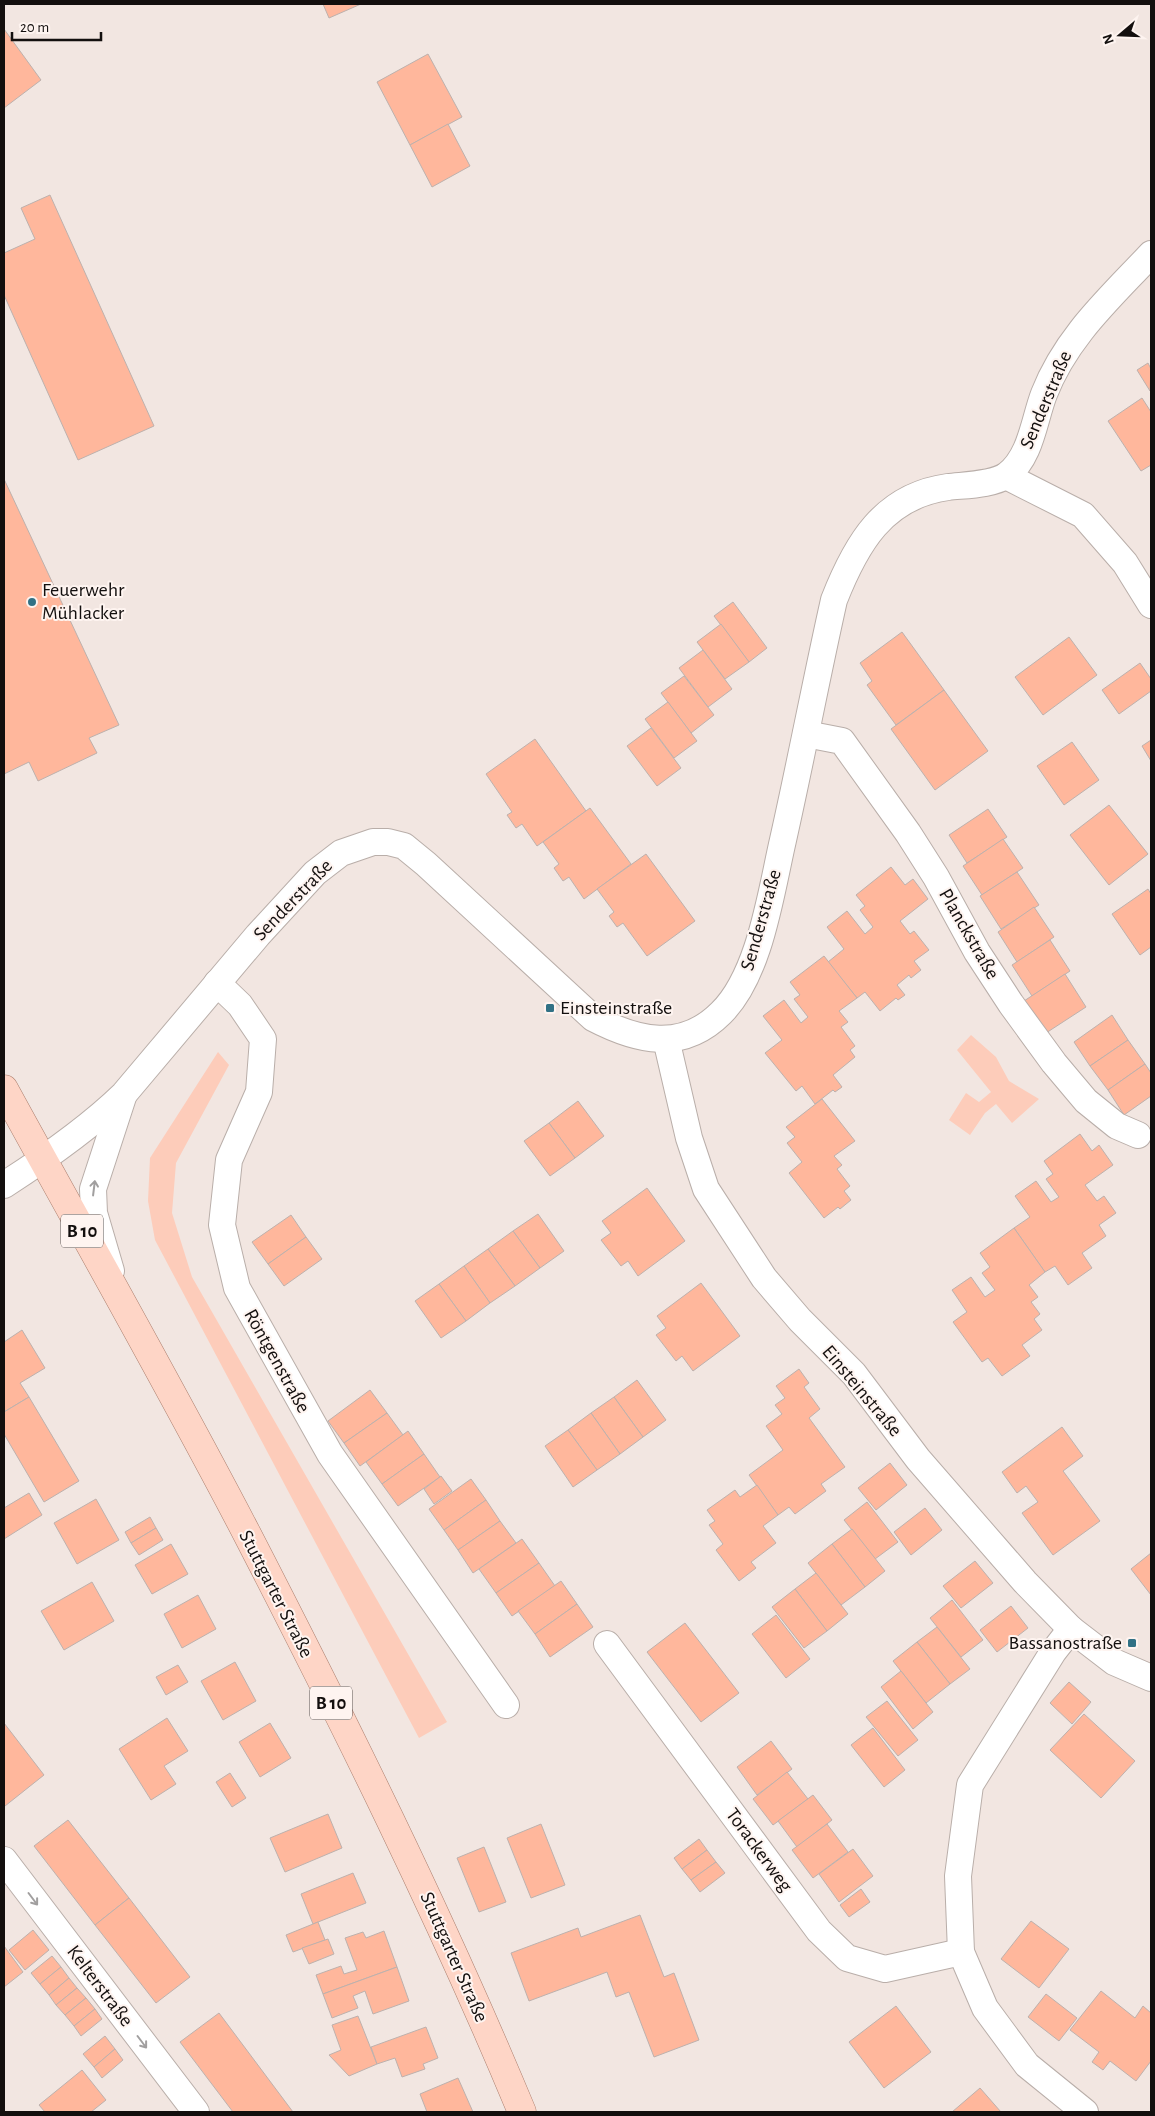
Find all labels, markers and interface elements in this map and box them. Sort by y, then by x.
scale bar [12,10,101,42]
north arrow [1095,10,1145,60]
text: 20 m [20,20,49,35]
text: N [1100,32,1117,46]
street label: Senderstraße [1016,348,1076,452]
place label: Feuerwehr Mühlacker [42,580,125,623]
marker: Feuerwehr Mühlacker [26,596,38,608]
street label: Senderstraße [250,856,336,944]
street label: Senderstraße [737,867,785,973]
street label: Planckstraße [935,885,1003,983]
place label: Einsteinstraße [560,998,672,1018]
marker: Einsteinstraße [544,1002,556,1014]
one-way arrow [90,1180,100,1196]
road number: B 10 [61,1214,103,1248]
street label: Röntgenstraße [240,1306,314,1416]
street label: Einsteinstraße [818,1342,906,1440]
street label: Stuttgarter Straße [235,1527,317,1661]
place label: Bassanostraße [1008,1633,1122,1653]
marker: Bassanostraße [1126,1637,1138,1649]
road number: B 10 [310,1686,352,1720]
street label: Torackerweg [722,1804,796,1896]
street label: Stuttgarter Straße [416,1889,492,2025]
one-way arrow [28,1892,39,1905]
street label: Kelterstraße [63,1942,137,2030]
one-way arrow [137,2035,148,2048]

